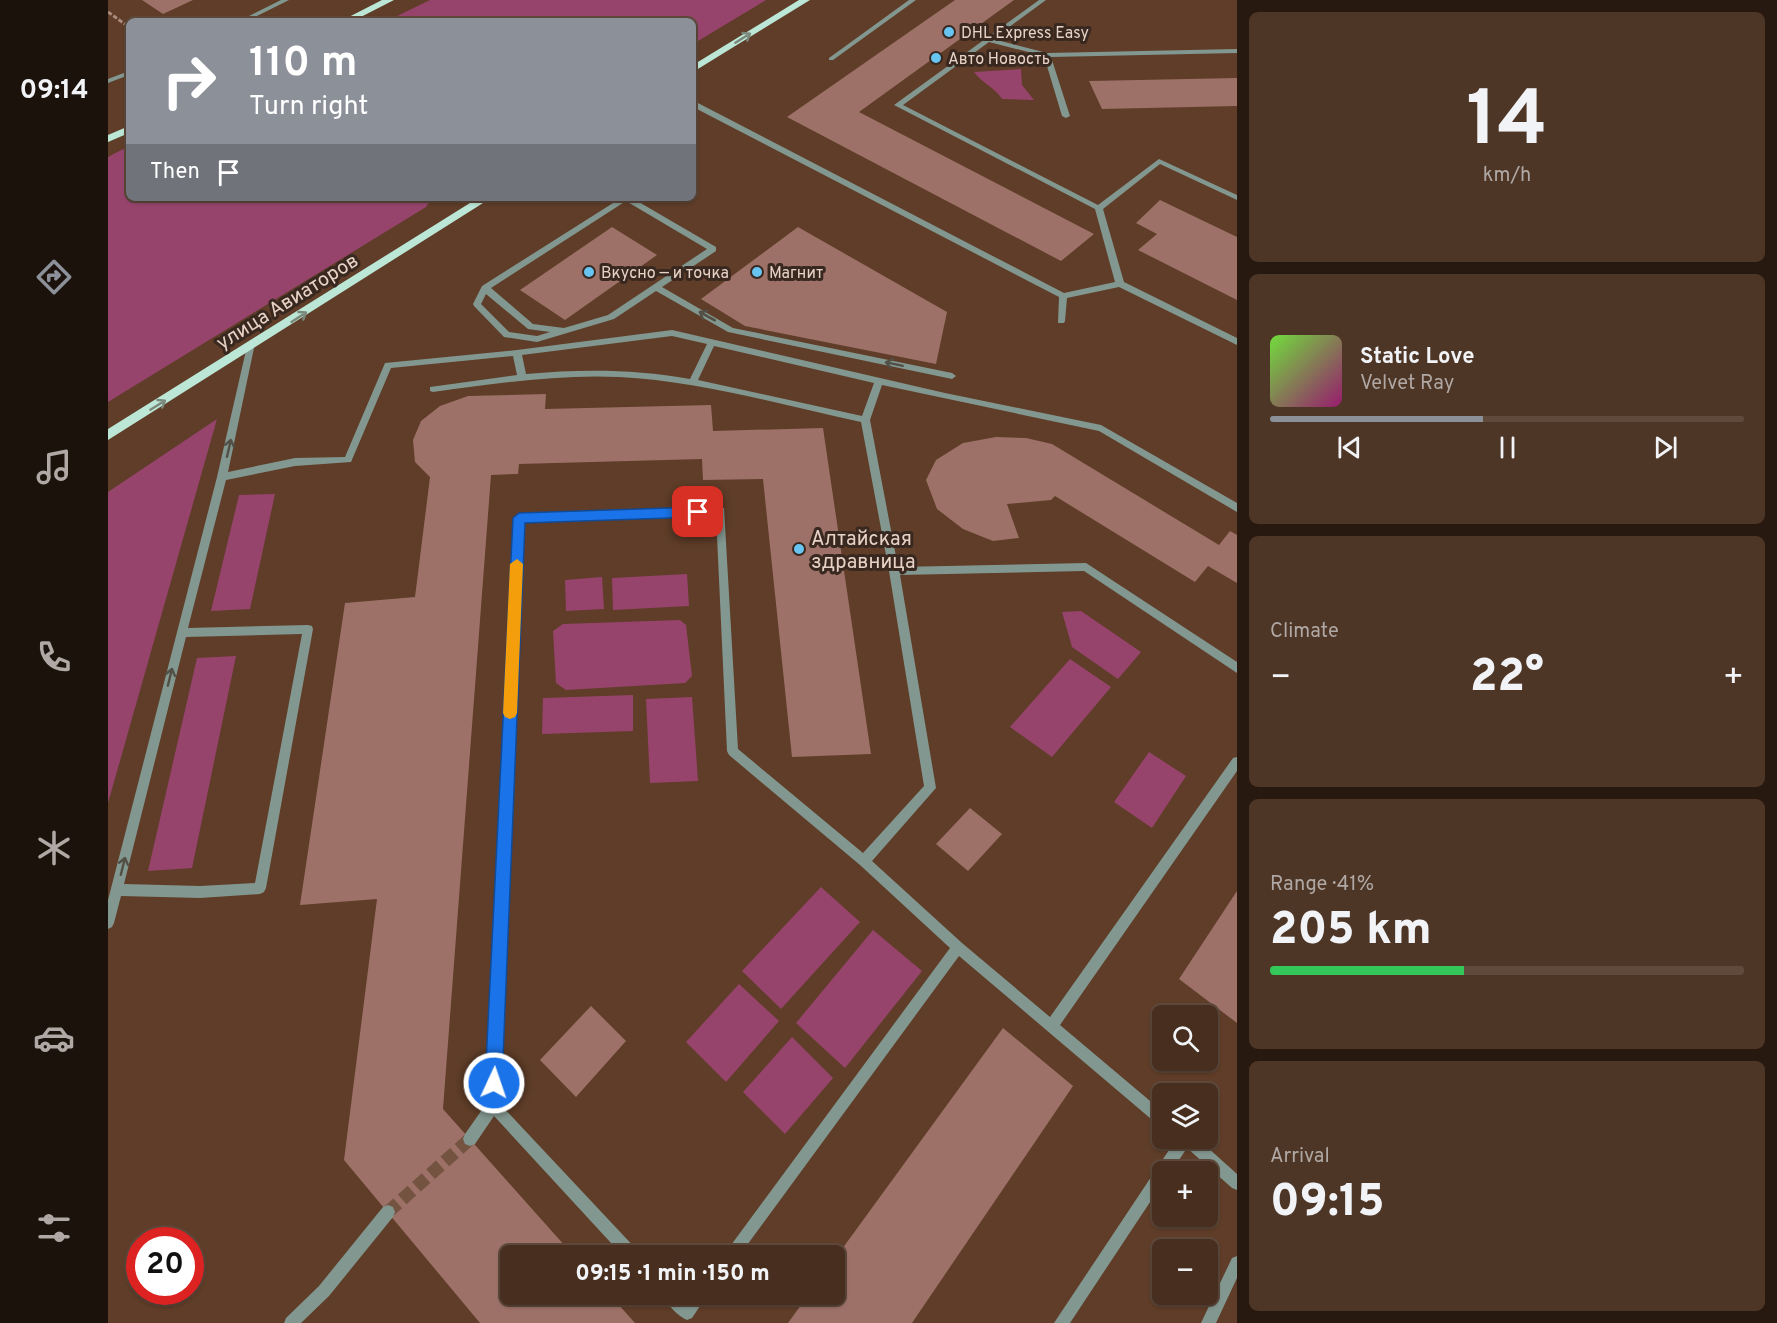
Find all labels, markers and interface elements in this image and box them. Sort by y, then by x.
place label: DHL Express Easy [961,24,1089,44]
marker: DHL Express Easy [942,25,956,39]
one-way arrow [734,32,751,44]
text: 110 m [249,38,358,91]
icon: right [150,42,228,120]
place label: Авто Новость [948,50,1050,70]
marker: Авто Новость [929,51,943,65]
text: 09:14 [19,74,89,108]
text: 14 [1466,74,1548,173]
text: Turn right [249,90,368,124]
icon: arrive [212,156,245,189]
text: Then [150,159,200,186]
text: km/h [1483,163,1531,189]
street label: улица Авиаторов [212,248,364,357]
icon: directions [33,256,75,298]
place label: Вкусно — и точка [601,264,729,284]
place label: Магнит [769,264,823,284]
marker: Вкусно — и точка [582,265,596,279]
marker: Магнит [750,265,764,279]
one-way arrow [290,310,307,322]
one-way arrow [698,310,716,321]
text: Static Love [1360,344,1474,371]
one-way arrow [885,358,905,369]
text: Velvet Ray [1360,371,1454,397]
one-way arrow [149,398,166,410]
icon: previous [1333,431,1366,464]
icon: pause [1491,431,1524,464]
icon: next [1649,431,1682,464]
one-way arrow [223,438,235,457]
icon: music [33,446,75,488]
pin [672,486,723,537]
icon: arrive [681,495,714,528]
place label: Алтайская здравница [811,527,915,576]
marker: Алтайская здравница [792,542,806,556]
text: Climate [1270,619,1339,645]
icon: phone [33,636,75,678]
text: 22° [1470,650,1544,707]
text: − [1270,658,1291,700]
text: + [1723,658,1744,700]
one-way arrow [165,668,177,687]
icon: climate [33,827,75,869]
one-way arrow [117,857,129,876]
text: Range · 41% [1270,872,1374,898]
text: 205 km [1270,903,1432,960]
map controls [1152,1005,1218,1305]
button: search [1152,1005,1218,1071]
icon: car [33,1017,75,1059]
position arrow [462,1051,526,1115]
button: layers [1152,1083,1218,1149]
text: Arrival [1270,1144,1330,1170]
button: + [1152,1161,1218,1227]
text: 09:15 [1270,1175,1385,1232]
icon: filters [33,1207,75,1249]
speed limit sign: 20 [126,1227,204,1305]
button: − [1152,1239,1218,1305]
text: 09:15 · 1 min · 150 m [575,1261,770,1288]

